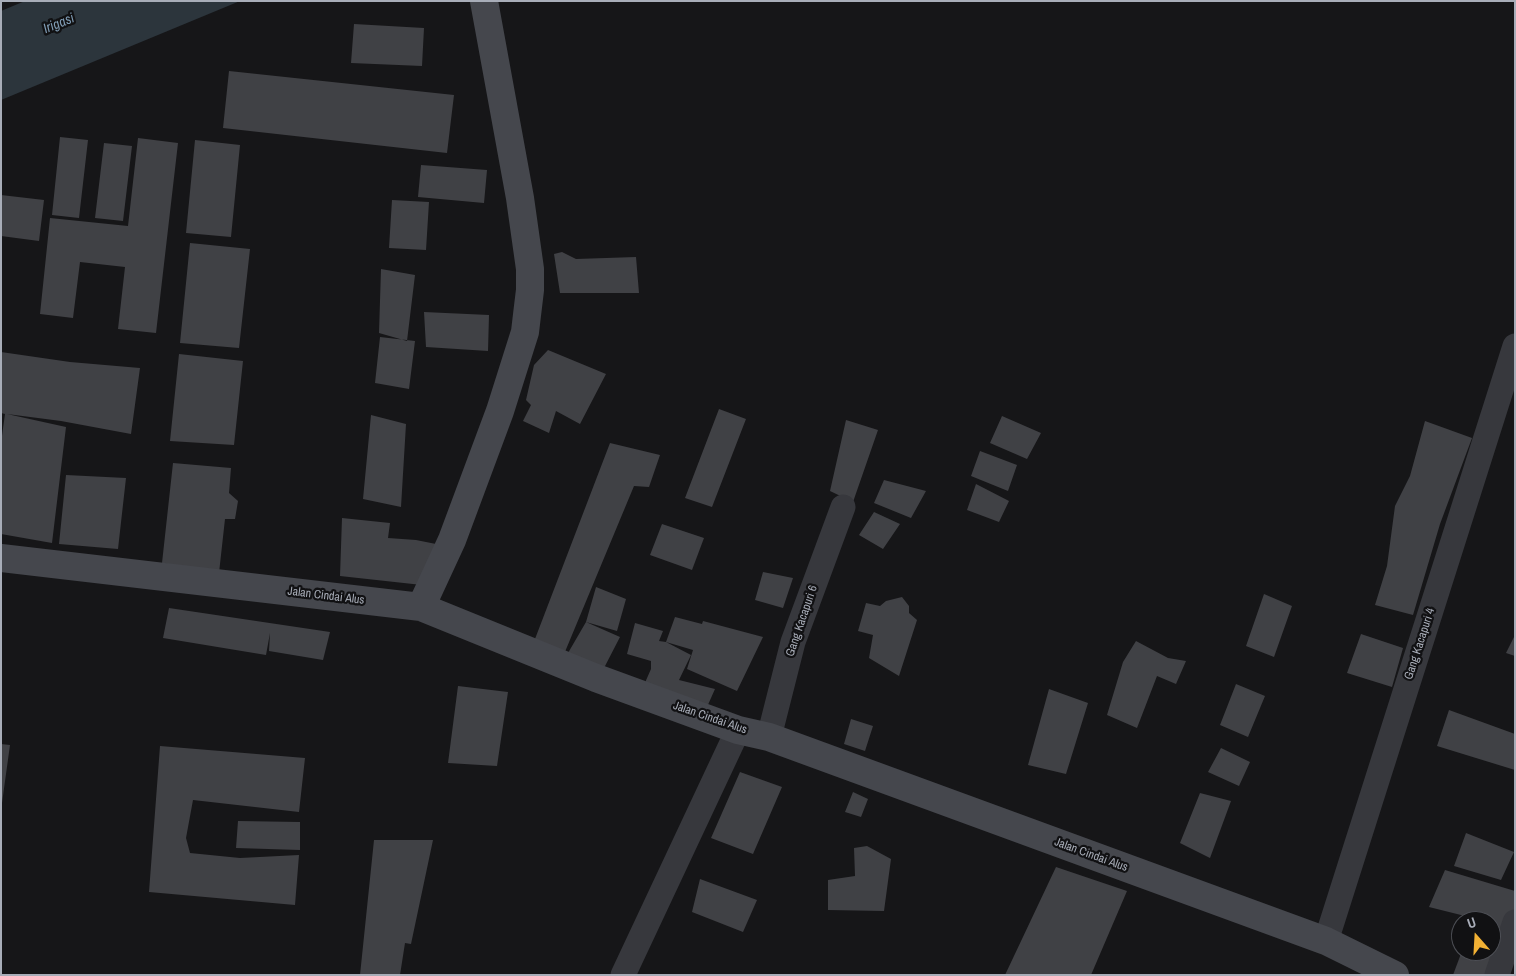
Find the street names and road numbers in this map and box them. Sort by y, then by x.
street label: Gang Kacapuri 6 [783,583,821,659]
street label: Jalan Cindai Alus [287,584,365,608]
street label: Gang Kacapuri 4 [1402,606,1438,682]
street label: Jalan Cindai Alus [671,699,749,737]
street label: Jalan Cindai Alus [1052,835,1130,875]

